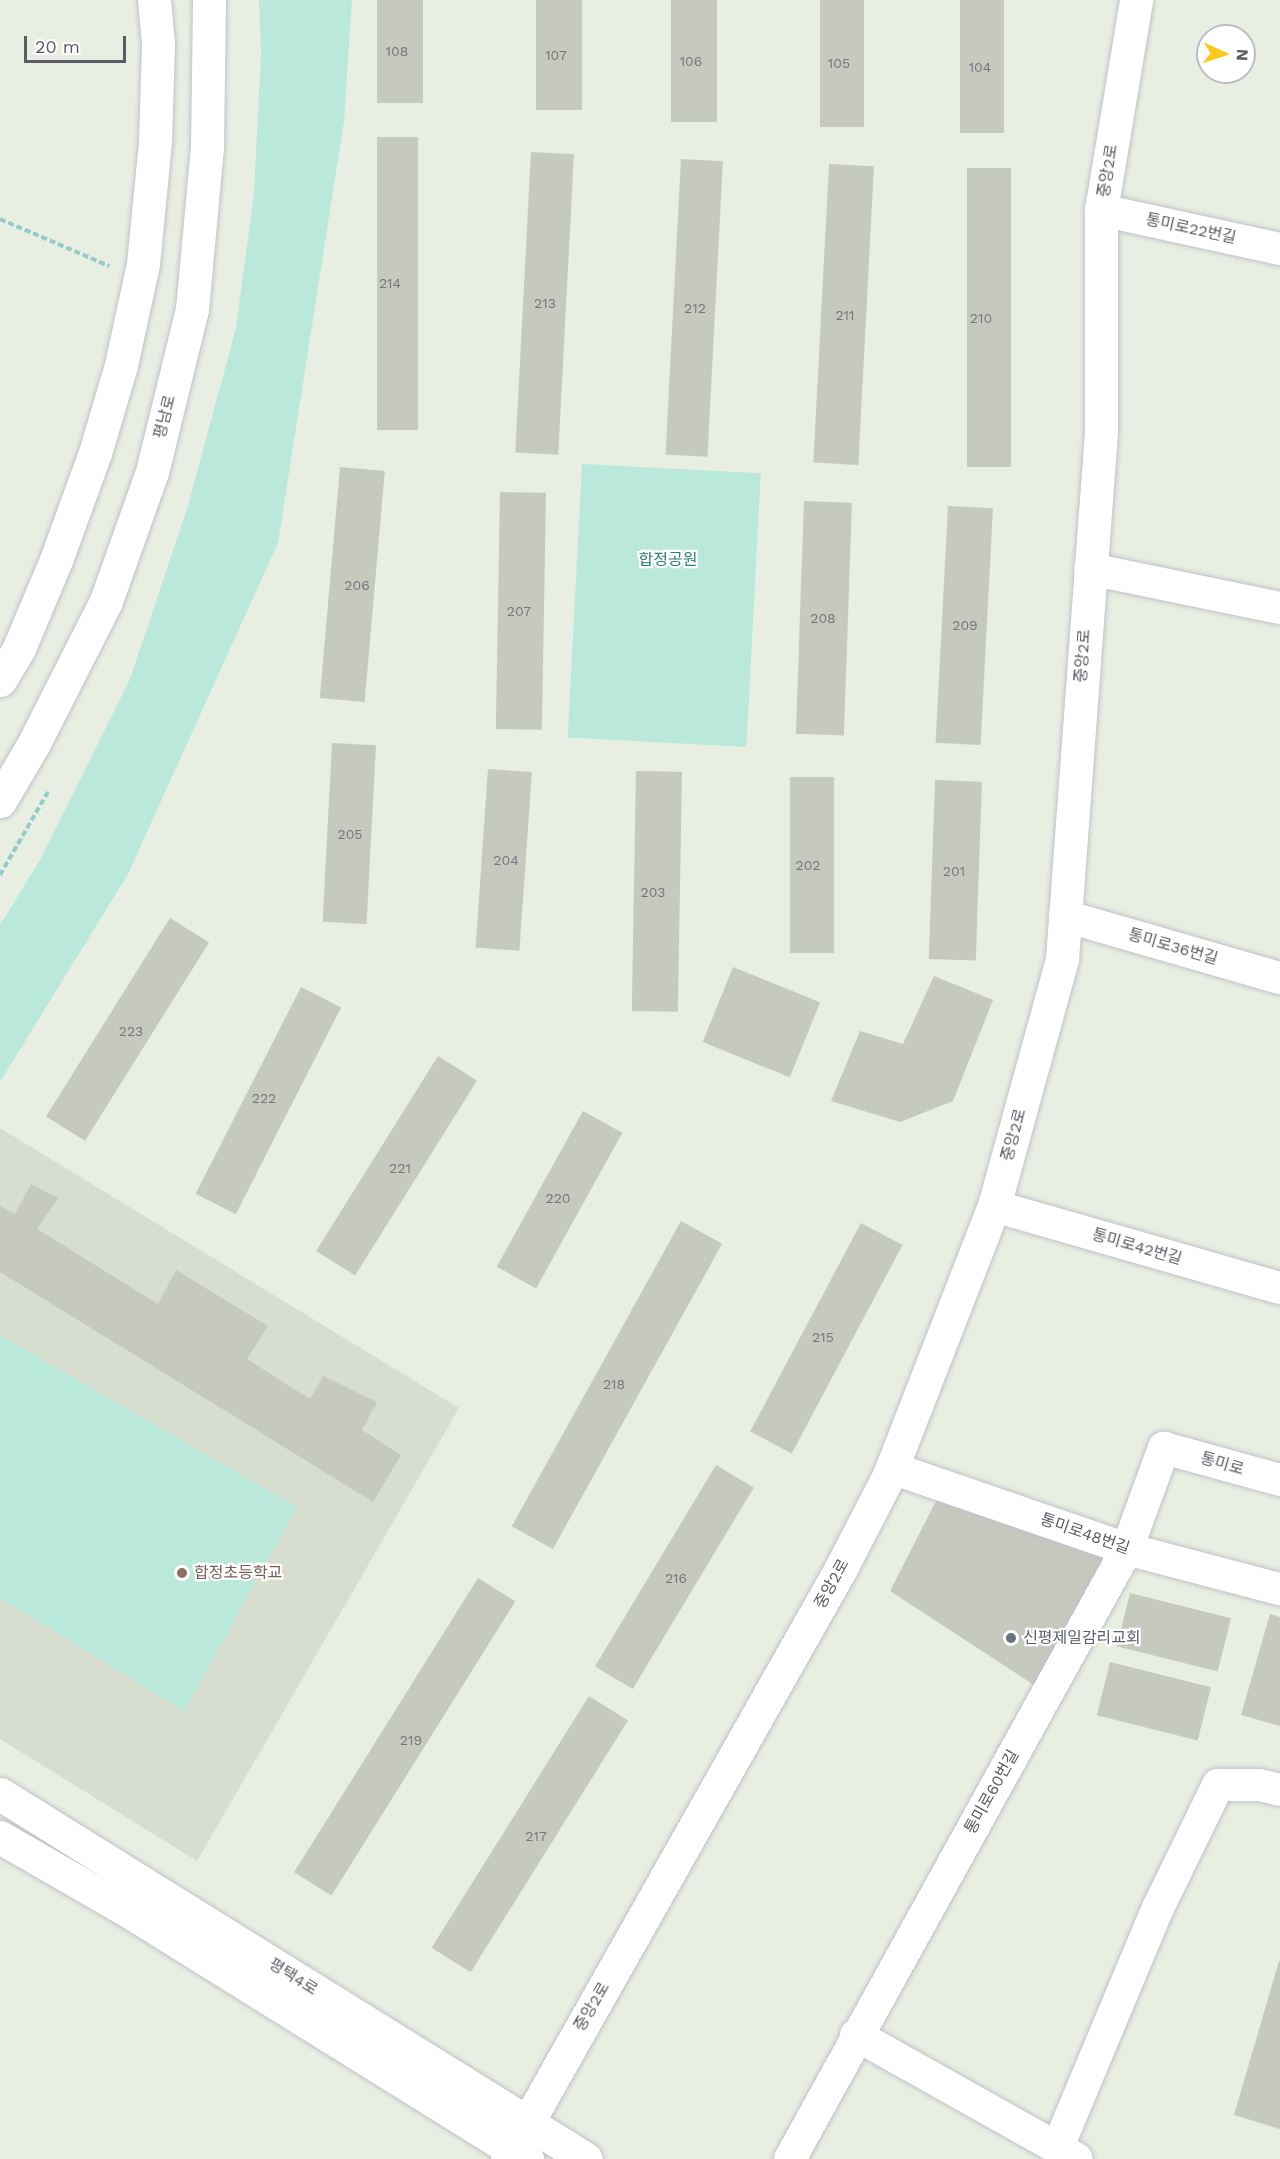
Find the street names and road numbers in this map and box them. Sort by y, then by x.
street label: 중앙2로 [1094,143,1122,199]
street label: 통미로22번길 [1144,210,1238,248]
street label: 평남로 [150,393,180,441]
street label: 중앙2로 [1072,629,1094,683]
street label: 통미로36번길 [1126,925,1220,969]
street label: 중앙2로 [998,1107,1030,1163]
street label: 통미로42번길 [1090,1225,1184,1269]
street label: 통미로 [1198,1449,1246,1479]
street label: 통미로48번길 [1038,1510,1132,1558]
street label: 중앙2로 [811,1556,853,1612]
street label: 통미로60번길 [961,1747,1023,1837]
street label: 평택4로 [265,1955,321,1999]
street label: 중앙2로 [570,1979,614,2035]

